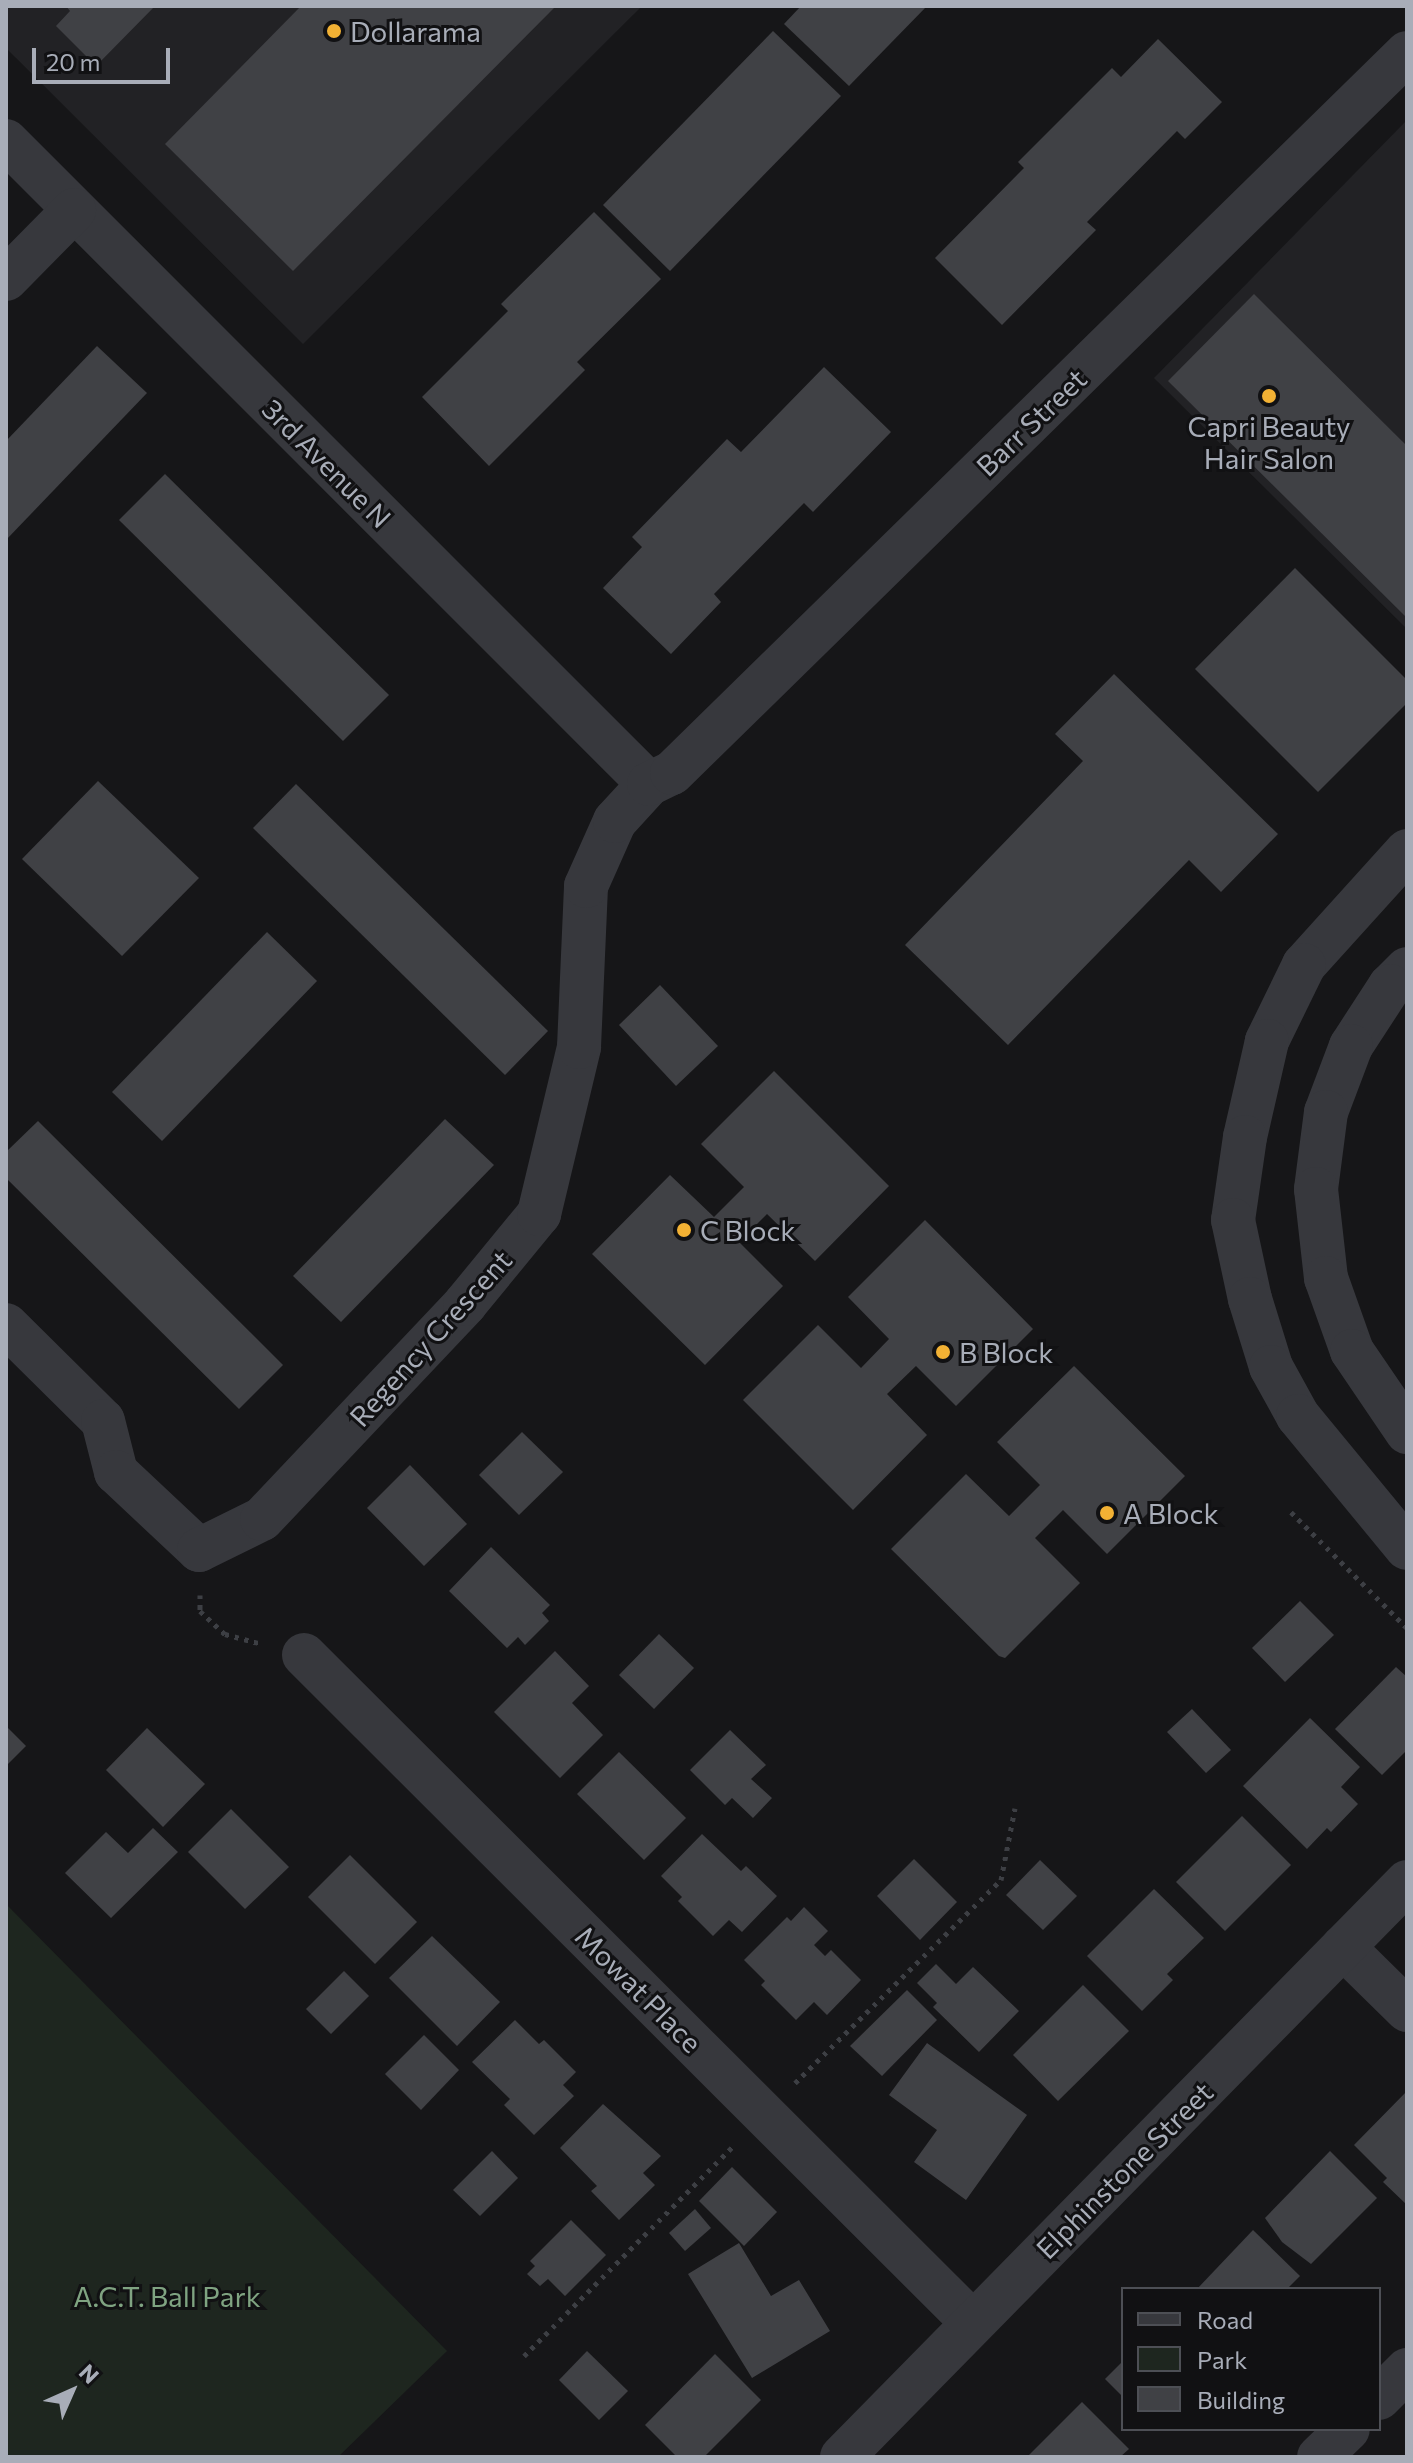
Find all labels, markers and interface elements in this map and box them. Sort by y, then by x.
place label: Dollarama [350,14,481,48]
marker: Dollarama [325,22,343,40]
scale bar [36,32,174,82]
text: 20 m [46,47,100,76]
street label: Barr Street [969,361,1093,483]
marker: Capri Beauty Hair Salon [1260,387,1278,405]
street label: 3rd Avenue N [256,392,398,534]
place label: Capri Beauty Hair Salon [1187,409,1351,475]
place label: C Block [700,1213,795,1247]
marker: C Block [675,1221,693,1239]
street label: Regency Crescent [342,1243,518,1433]
place label: B Block [959,1335,1053,1369]
marker: B Block [934,1343,952,1361]
place label: A Block [1123,1496,1219,1530]
marker: A Block [1098,1504,1116,1522]
street label: Mowat Place [569,1919,709,2059]
street label: Elphinstone Street [1029,2075,1219,2265]
park label: A.C.T. Ball Park [73,2279,261,2313]
legend [1121,2287,1381,2431]
text: Road [1197,2305,1253,2334]
text: Park [1197,2345,1247,2374]
north arrow [32,2351,112,2431]
text: N [74,2358,105,2389]
text: Building [1197,2385,1285,2414]

